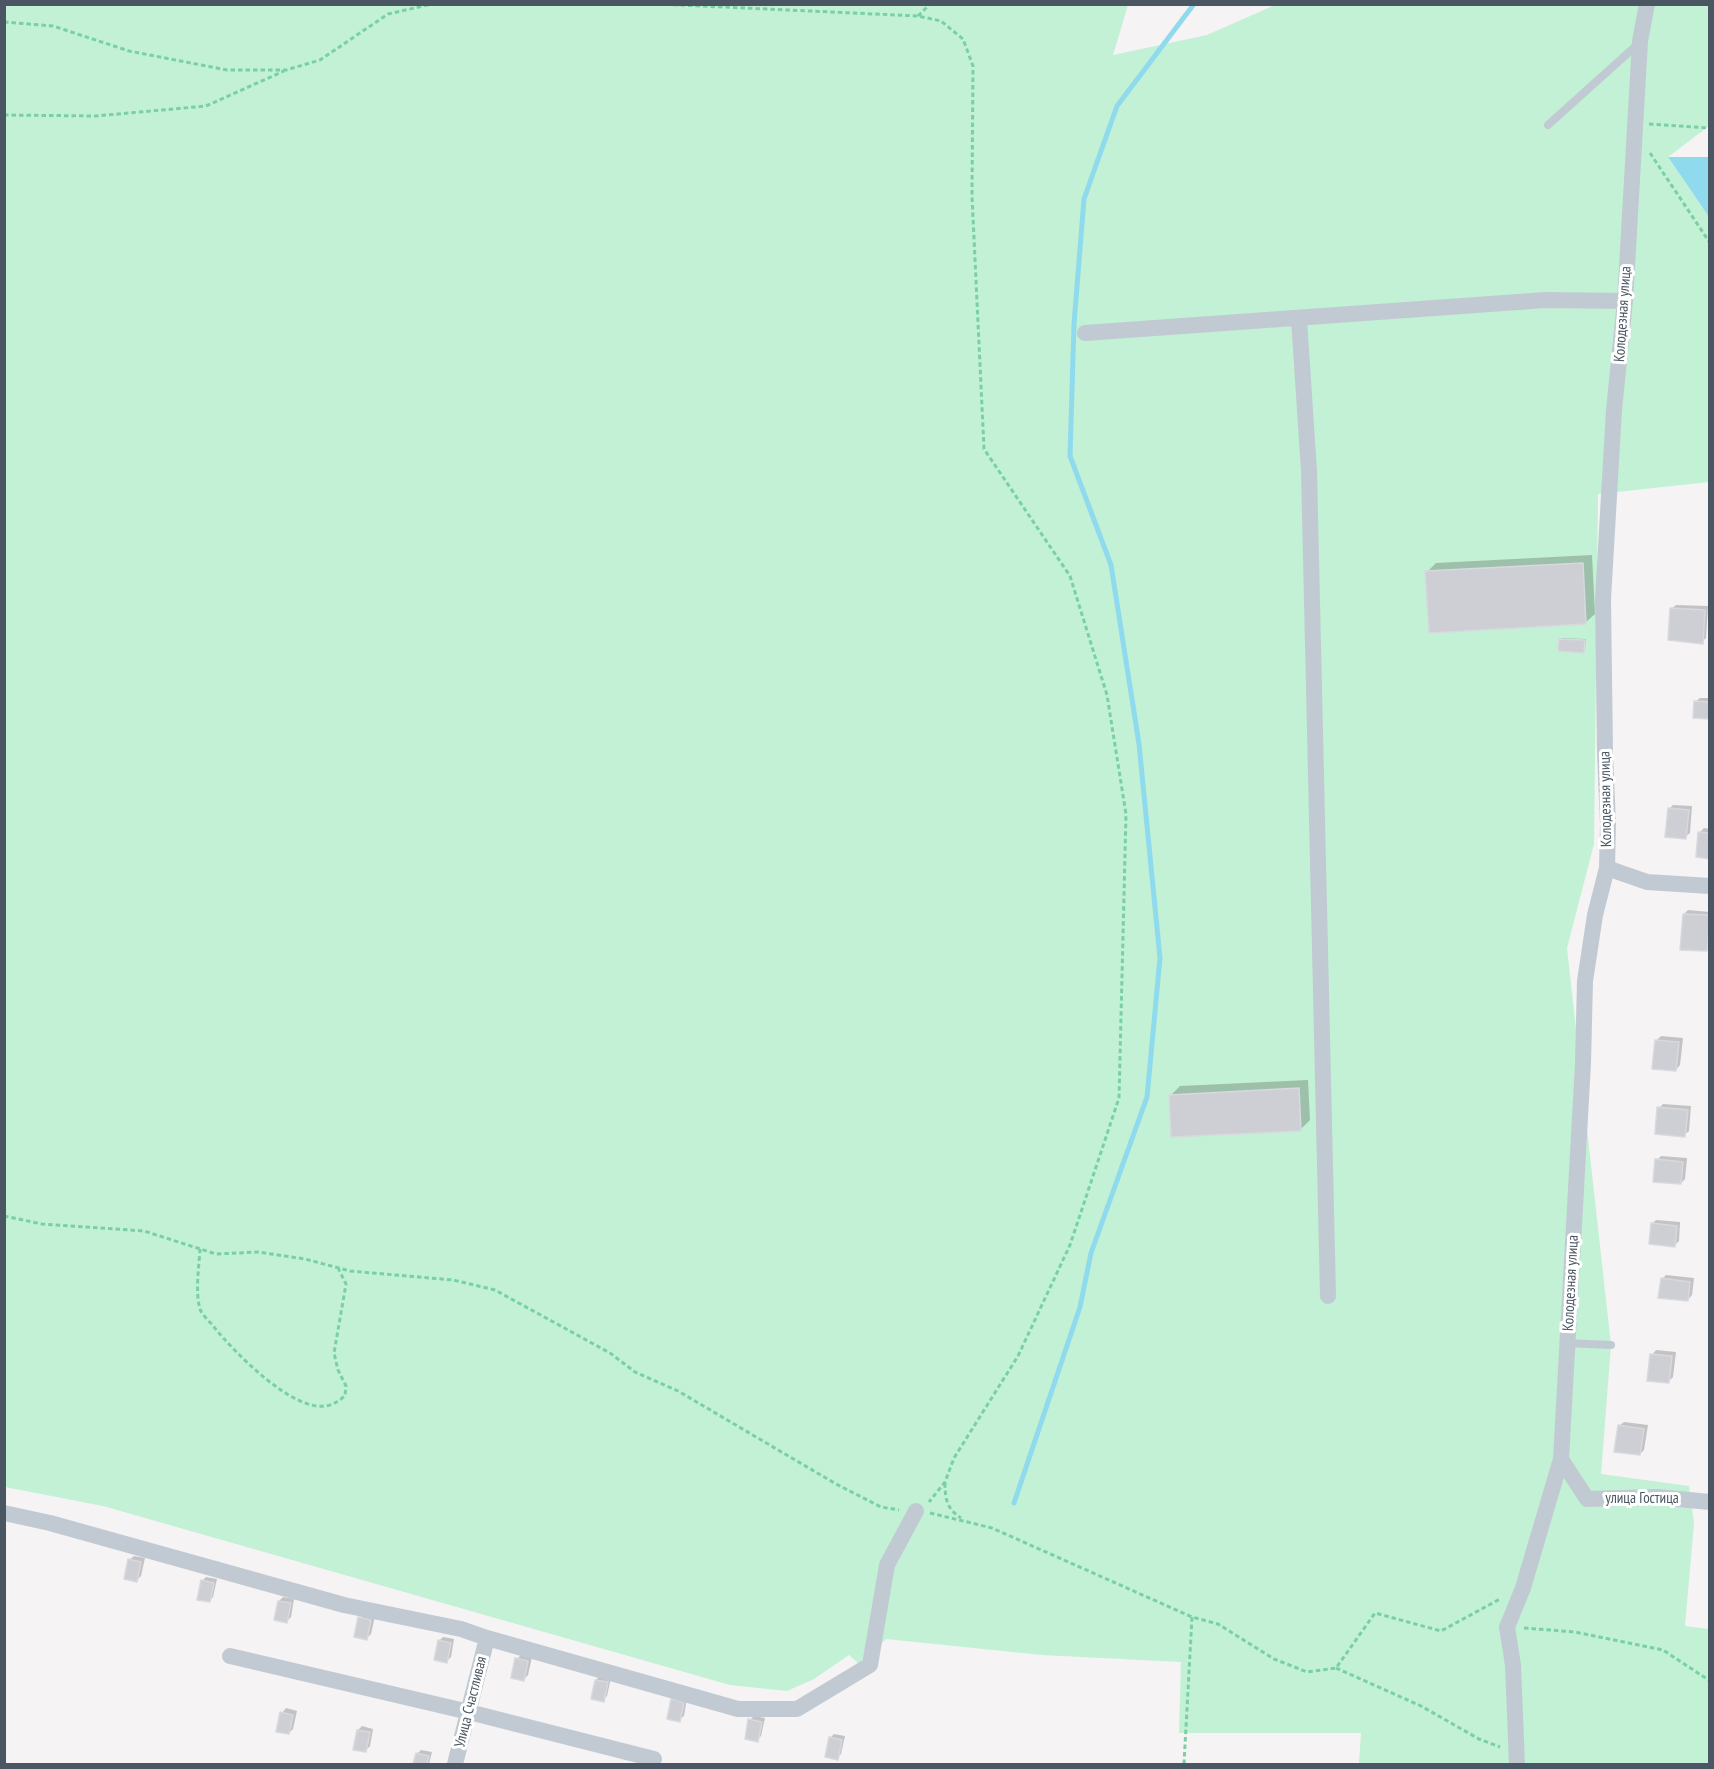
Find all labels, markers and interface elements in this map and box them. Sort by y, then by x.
street label: Колодезная улица [1611,265,1635,363]
street label: Колодезная улица [1596,751,1616,847]
street label: Колодезная улица [1559,1235,1583,1331]
street label: улица Гостица [1605,1490,1679,1508]
street label: Улица Счастливая [451,1655,491,1749]

